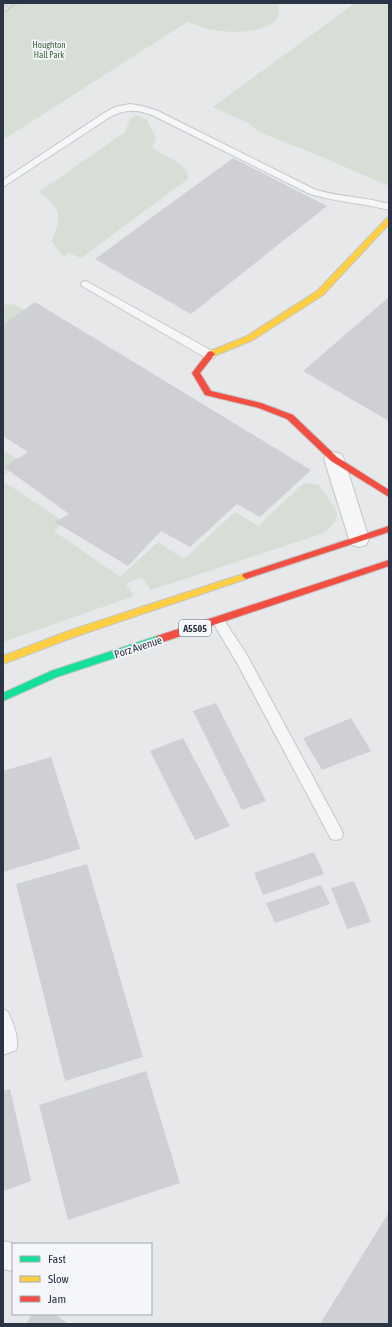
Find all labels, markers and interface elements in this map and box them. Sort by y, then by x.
park label: Houghton Hall Park [32,40,66,60]
road number: A5505 [179,620,211,636]
street label: Porz Avenue [113,634,163,660]
legend [12,1243,152,1315]
text: Fast [48,1252,66,1266]
text: Slow [48,1272,69,1286]
text: Jam [48,1292,66,1306]

